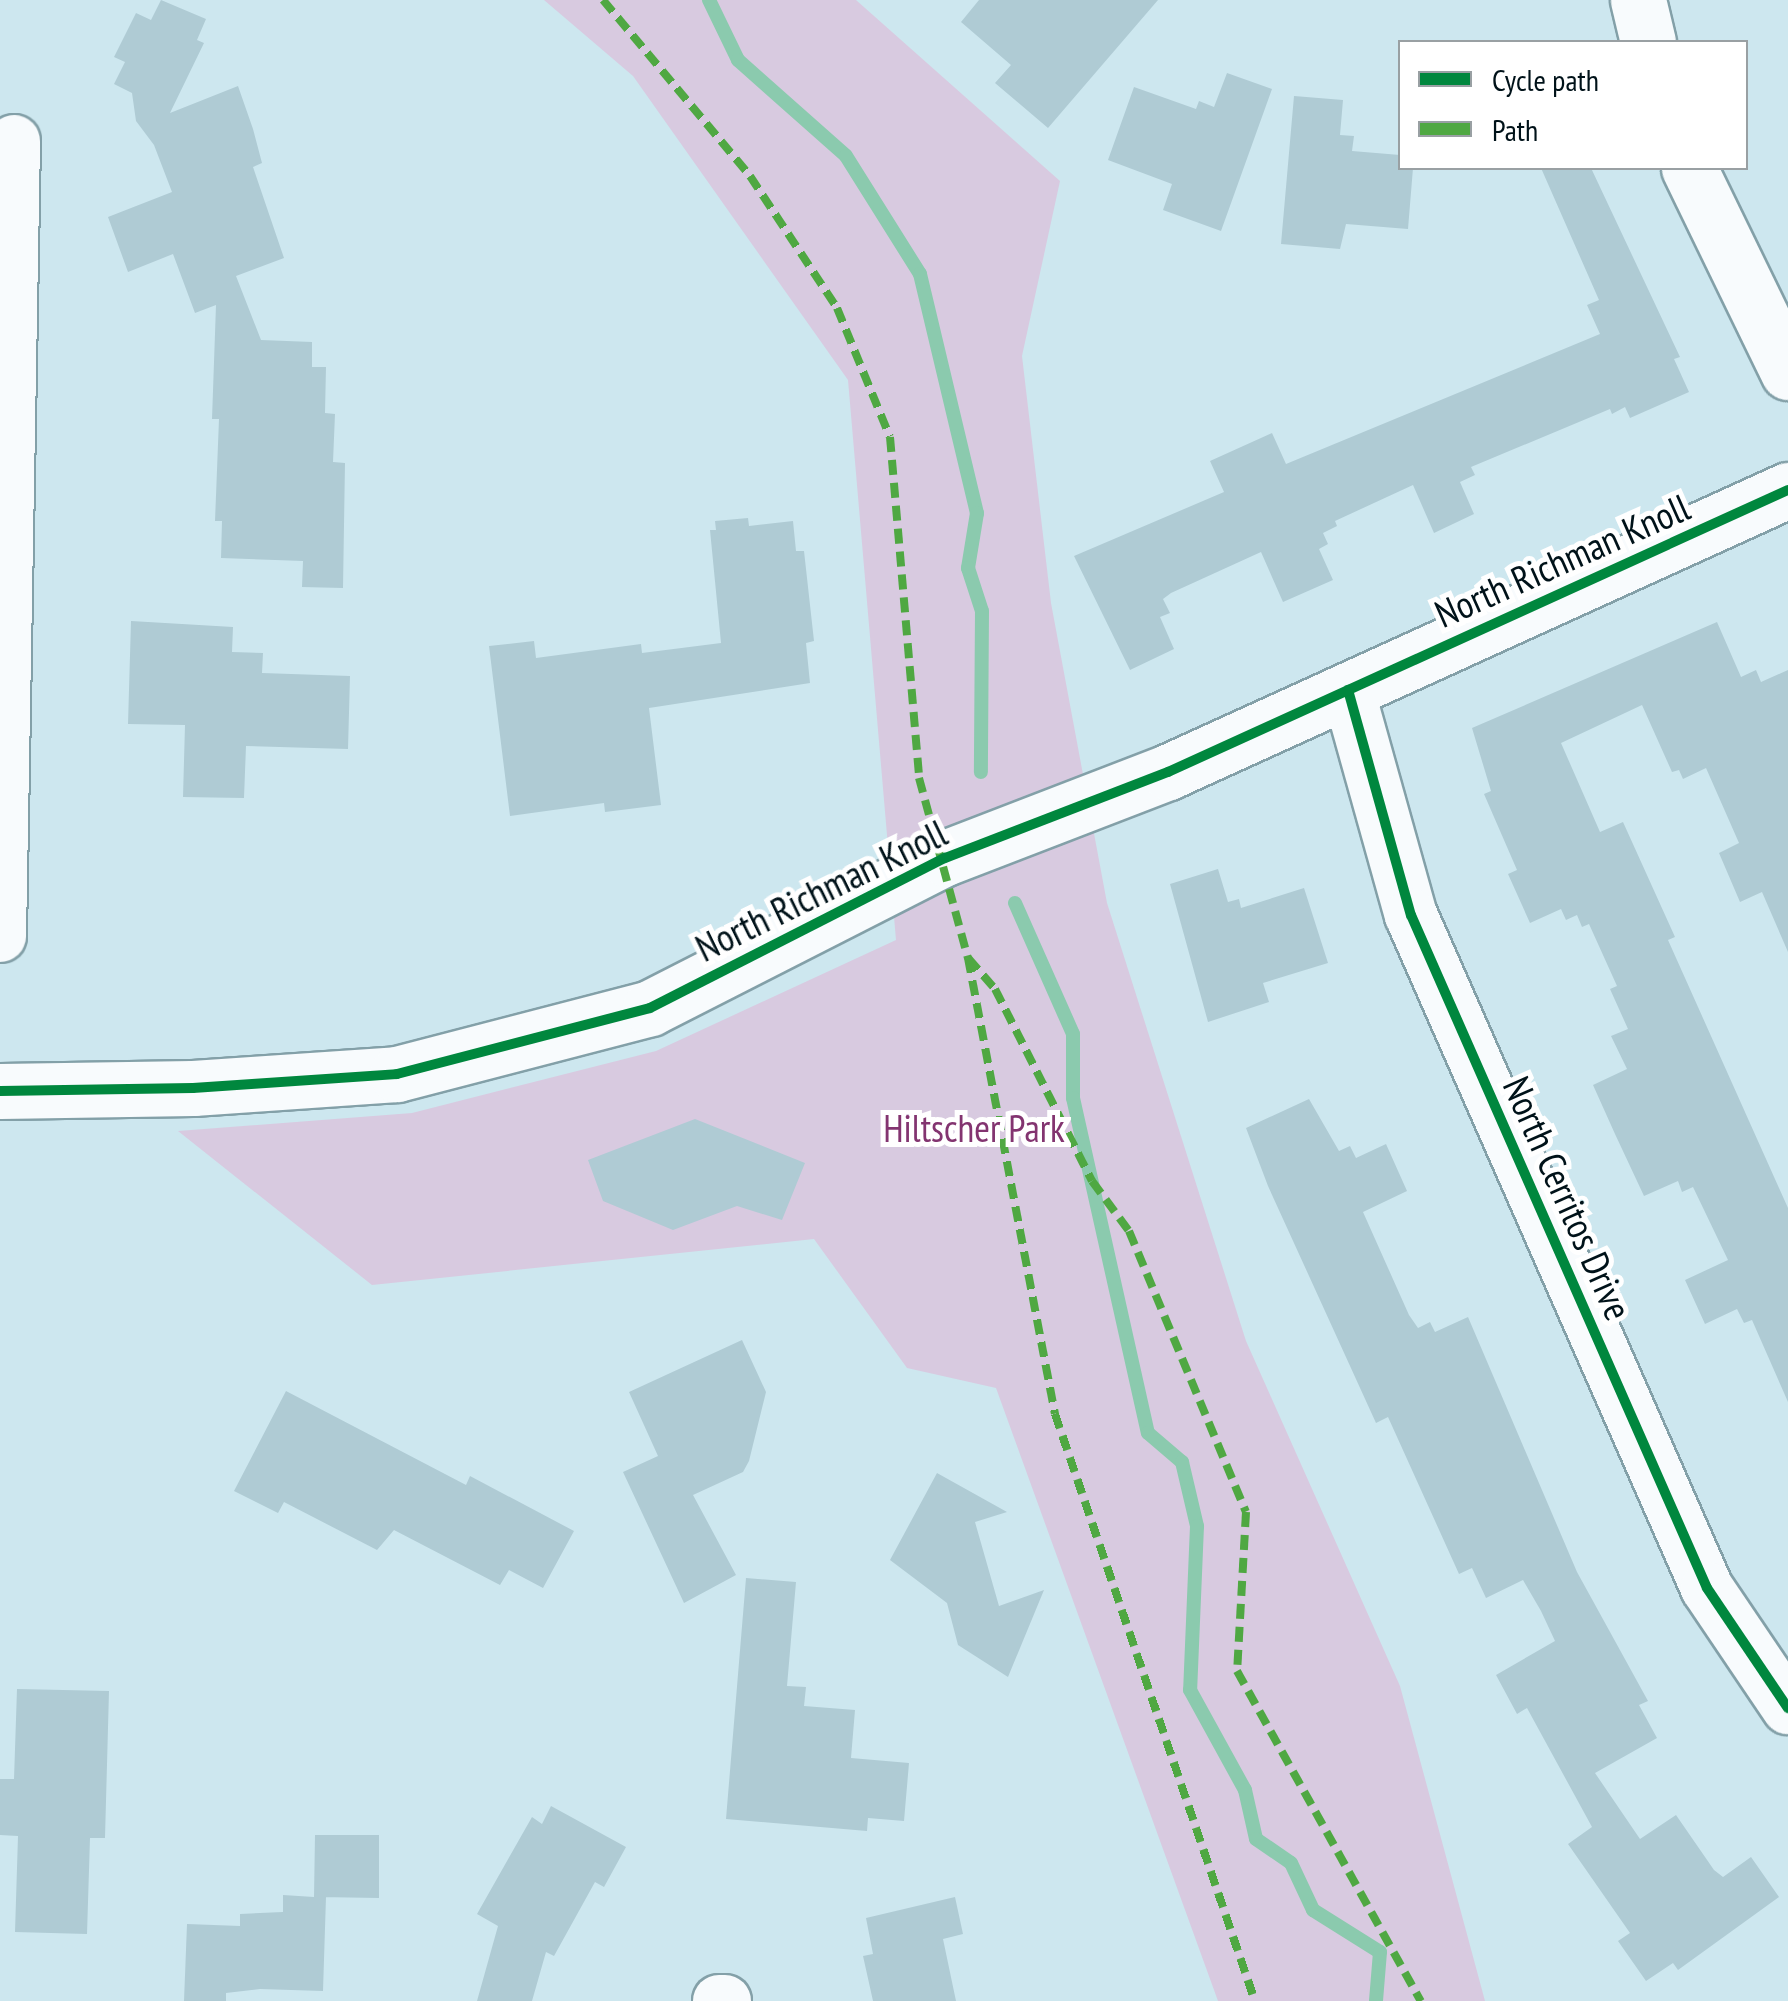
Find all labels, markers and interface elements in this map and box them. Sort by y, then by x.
legend [1398,40,1748,170]
text: Cycle path [1492,60,1599,99]
text: Path [1492,110,1538,149]
street label: North Richman Knoll [1428,484,1696,636]
street label: North Richman Knoll [688,810,954,970]
street label: North Cerritos Drive [1494,1069,1642,1327]
park label: Hiltscher Park [883,1105,1065,1151]

